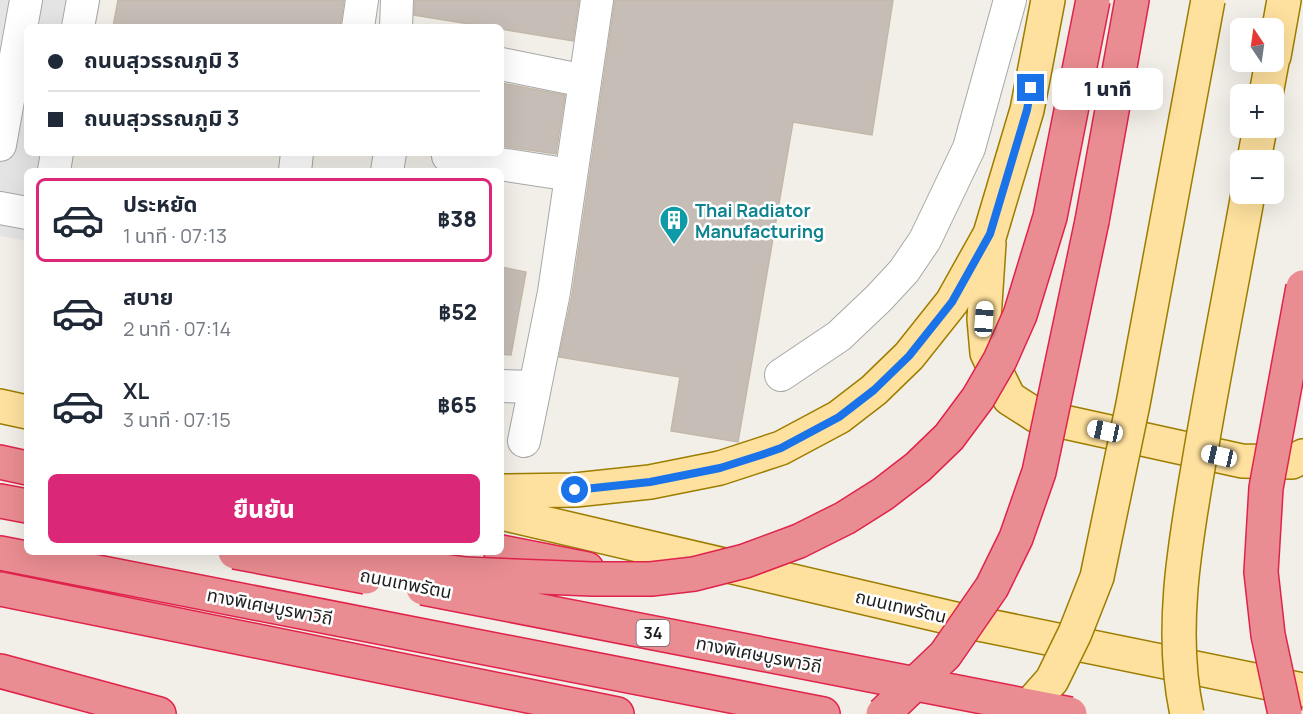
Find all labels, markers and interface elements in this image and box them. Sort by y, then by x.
north arrow [1230,18,1284,72]
map controls [1230,18,1284,204]
text: ถนนสุวรรณภูมิ 3 [84,45,240,75]
callout: 1 นาที [1052,67,1163,109]
route end [1017,74,1044,101]
text: 1 นาที [1083,75,1132,102]
button: + [1230,84,1284,138]
text: ถนนสุวรรณภูมิ 3 [84,103,240,133]
button: − [1230,150,1284,204]
text: ประหยัด [123,189,198,219]
icon: car [51,193,105,247]
place label: Thai Radiator Manufacturing [695,198,824,243]
text: ฿38 [437,204,477,234]
building icon: Thai Radiator Manufacturing [658,204,690,246]
text: 1 นาที · 07:13 [123,222,227,249]
text: สบาย [123,282,173,312]
icon: car [51,286,105,340]
text: ฿52 [438,297,477,327]
car [974,300,994,338]
text: 2 นาที · 07:14 [123,315,231,342]
text: XL [123,376,149,406]
icon: car [51,379,105,433]
text: ฿65 [438,390,477,420]
text: 3 นาที · 07:15 [123,406,231,433]
car [1086,418,1124,444]
car [1199,443,1239,469]
button: ยืนยัน [48,474,480,543]
route start [561,476,588,503]
street label: ถนนเทพรัตน [358,562,454,604]
street label: ทางพิเศษบูรพาวิถี [205,582,335,631]
street label: ถนนเทพรัตน [853,584,949,628]
road number: 34 [636,620,670,646]
street label: ทางพิเศษบูรพาวิถี [694,630,824,679]

